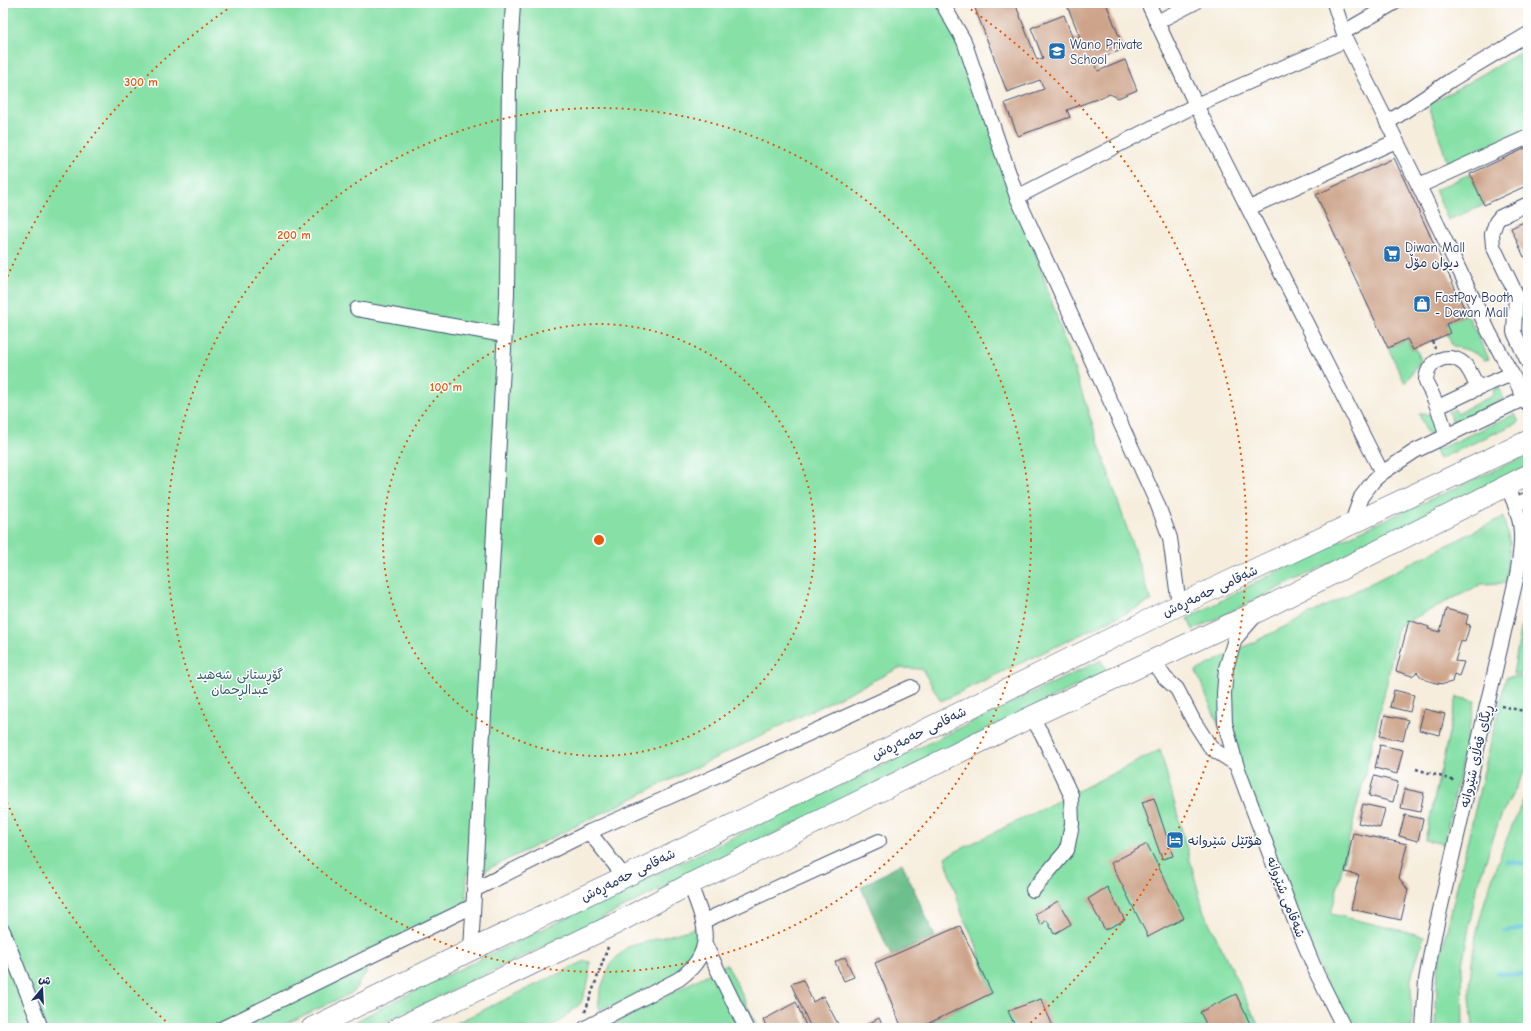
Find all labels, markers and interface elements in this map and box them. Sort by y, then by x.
place label: Wano Private School [1070,37,1143,67]
school or university icon: Wano Private School [1047,41,1067,61]
text: 300 m [124,75,158,89]
text: 200 m [277,228,311,242]
place label: Diwan Mall دیوان مۆڵ [1405,240,1465,271]
supermarket icon: Diwan Mall دیوان مۆڵ [1382,244,1402,264]
place label: FastPay Booth - Dewan Mall [1435,290,1514,320]
shop icon: FastPay Booth - Dewan Mall [1412,294,1432,314]
text: 100 m [430,380,462,394]
centre of rings [592,533,606,547]
street label: شەقامی حەمەڕەش [1160,562,1261,622]
park label: گۆڕستانی شەهید عبدالڕحمان [197,667,284,700]
street label: ڕیگای قەڵای شێروانە [1455,703,1498,809]
street label: شەقامی حەمەڕەش [869,704,970,765]
hotel icon: هۆتێل شێروانە [1165,830,1185,850]
place label: هۆتێل شێروانە [1188,833,1262,849]
street label: شەقامی حەمەڕەش [578,846,679,907]
street label: شەقامی شێروانە [1262,854,1308,940]
north arrow [22,969,62,1009]
text: ش [37,972,53,988]

